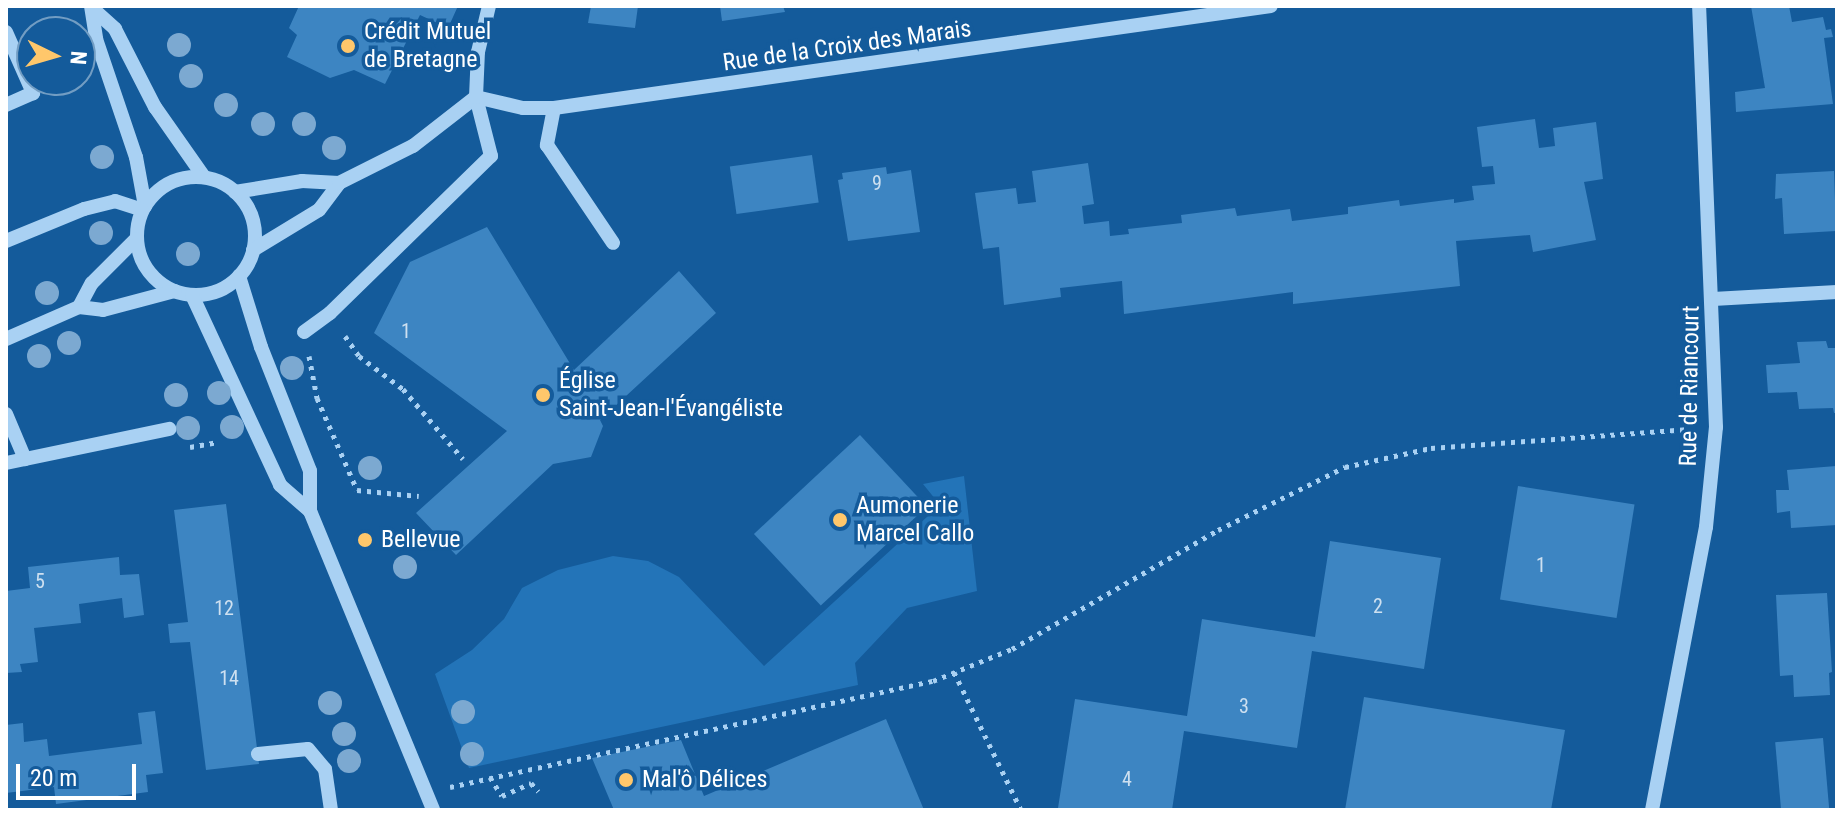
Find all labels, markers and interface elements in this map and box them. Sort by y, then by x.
street label: Rue de la Croix des Marais [721,14,973,78]
north arrow [16,16,96,96]
place label: Crédit Mutuel de Bretagne [364,18,491,74]
marker: Crédit Mutuel de Bretagne [339,37,357,55]
text: N [65,50,91,66]
house number: 9 [872,171,882,195]
street label: Rue de Riancourt [1674,305,1706,467]
house number: 1 [401,319,411,343]
place label: Église Saint-Jean-l'Évangéliste [559,367,783,423]
marker: Église Saint-Jean-l'Évangéliste [534,386,552,404]
place label: Aumonerie Marcel Callo [856,492,974,548]
marker: Aumonerie Marcel Callo [831,511,849,529]
place label: Bellevue [381,526,461,554]
marker: Bellevue [356,531,374,549]
house number: 1 [1536,553,1546,577]
house number: 5 [35,569,45,593]
house number: 2 [1373,594,1383,618]
house number: 12 [214,596,234,620]
house number: 14 [219,666,239,690]
house number: 3 [1239,694,1249,718]
scale bar [20,748,140,798]
text: 20 m [30,764,77,792]
place label: Mal'ô Délices [642,766,767,794]
house number: 4 [1122,767,1132,791]
marker: Mal'ô Délices [617,771,635,789]

